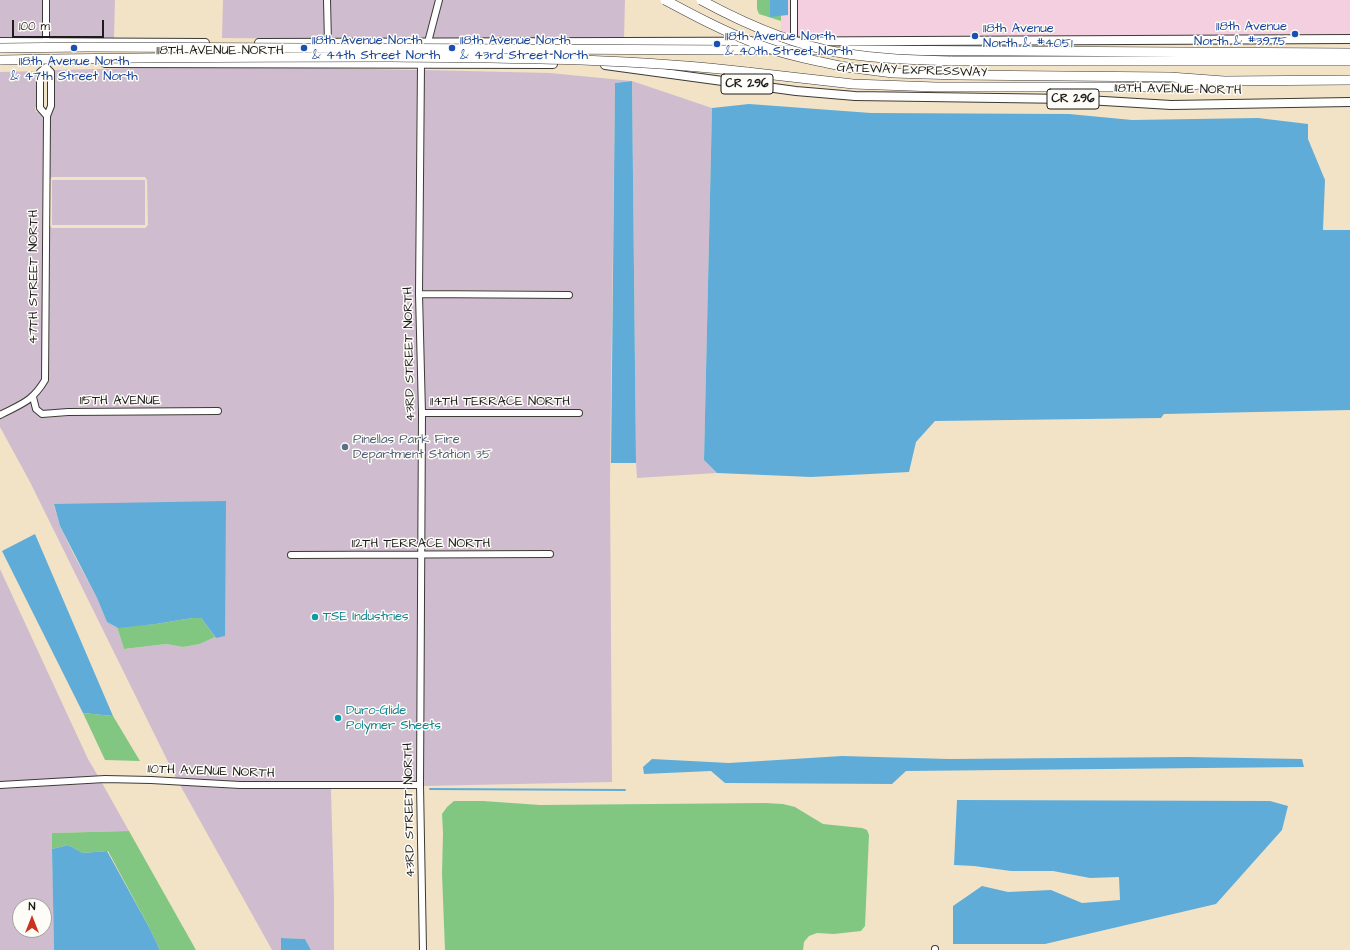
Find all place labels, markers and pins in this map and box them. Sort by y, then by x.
place label: 118th Avenue North & #3975 [1194,19,1287,50]
place label: 118th Avenue North & #4051 [983,21,1073,52]
place label: 118th Avenue North & 40th Street North [725,29,852,60]
marker: 118th Avenue North & #3975 [1290,29,1300,39]
marker: 118th Avenue North & #4051 [970,31,980,41]
place label: 118th Avenue North & 44th Street North [312,33,440,64]
place label: 118th Avenue North & 43rd Street North [460,33,588,64]
marker: 118th Avenue North & 40th Street North [712,39,722,49]
marker: 118th Avenue North & 47th Street North [69,43,79,53]
marker: 118th Avenue North & 44th Street North [299,43,309,53]
marker: 118th Avenue North & 43rd Street North [447,43,457,53]
place label: 118th Avenue North & 47th Street North [10,54,138,85]
place label: Pinellas Park Fire Department Station 35 [353,432,491,463]
marker: Pinellas Park Fire Department Station 35 [340,442,350,452]
place label: TSE Industries [323,609,409,625]
marker: TSE Industries [310,612,320,622]
place label: Duro-Glide Polymer Sheets [346,703,441,734]
marker: Duro-Glide Polymer Sheets [333,713,343,723]

